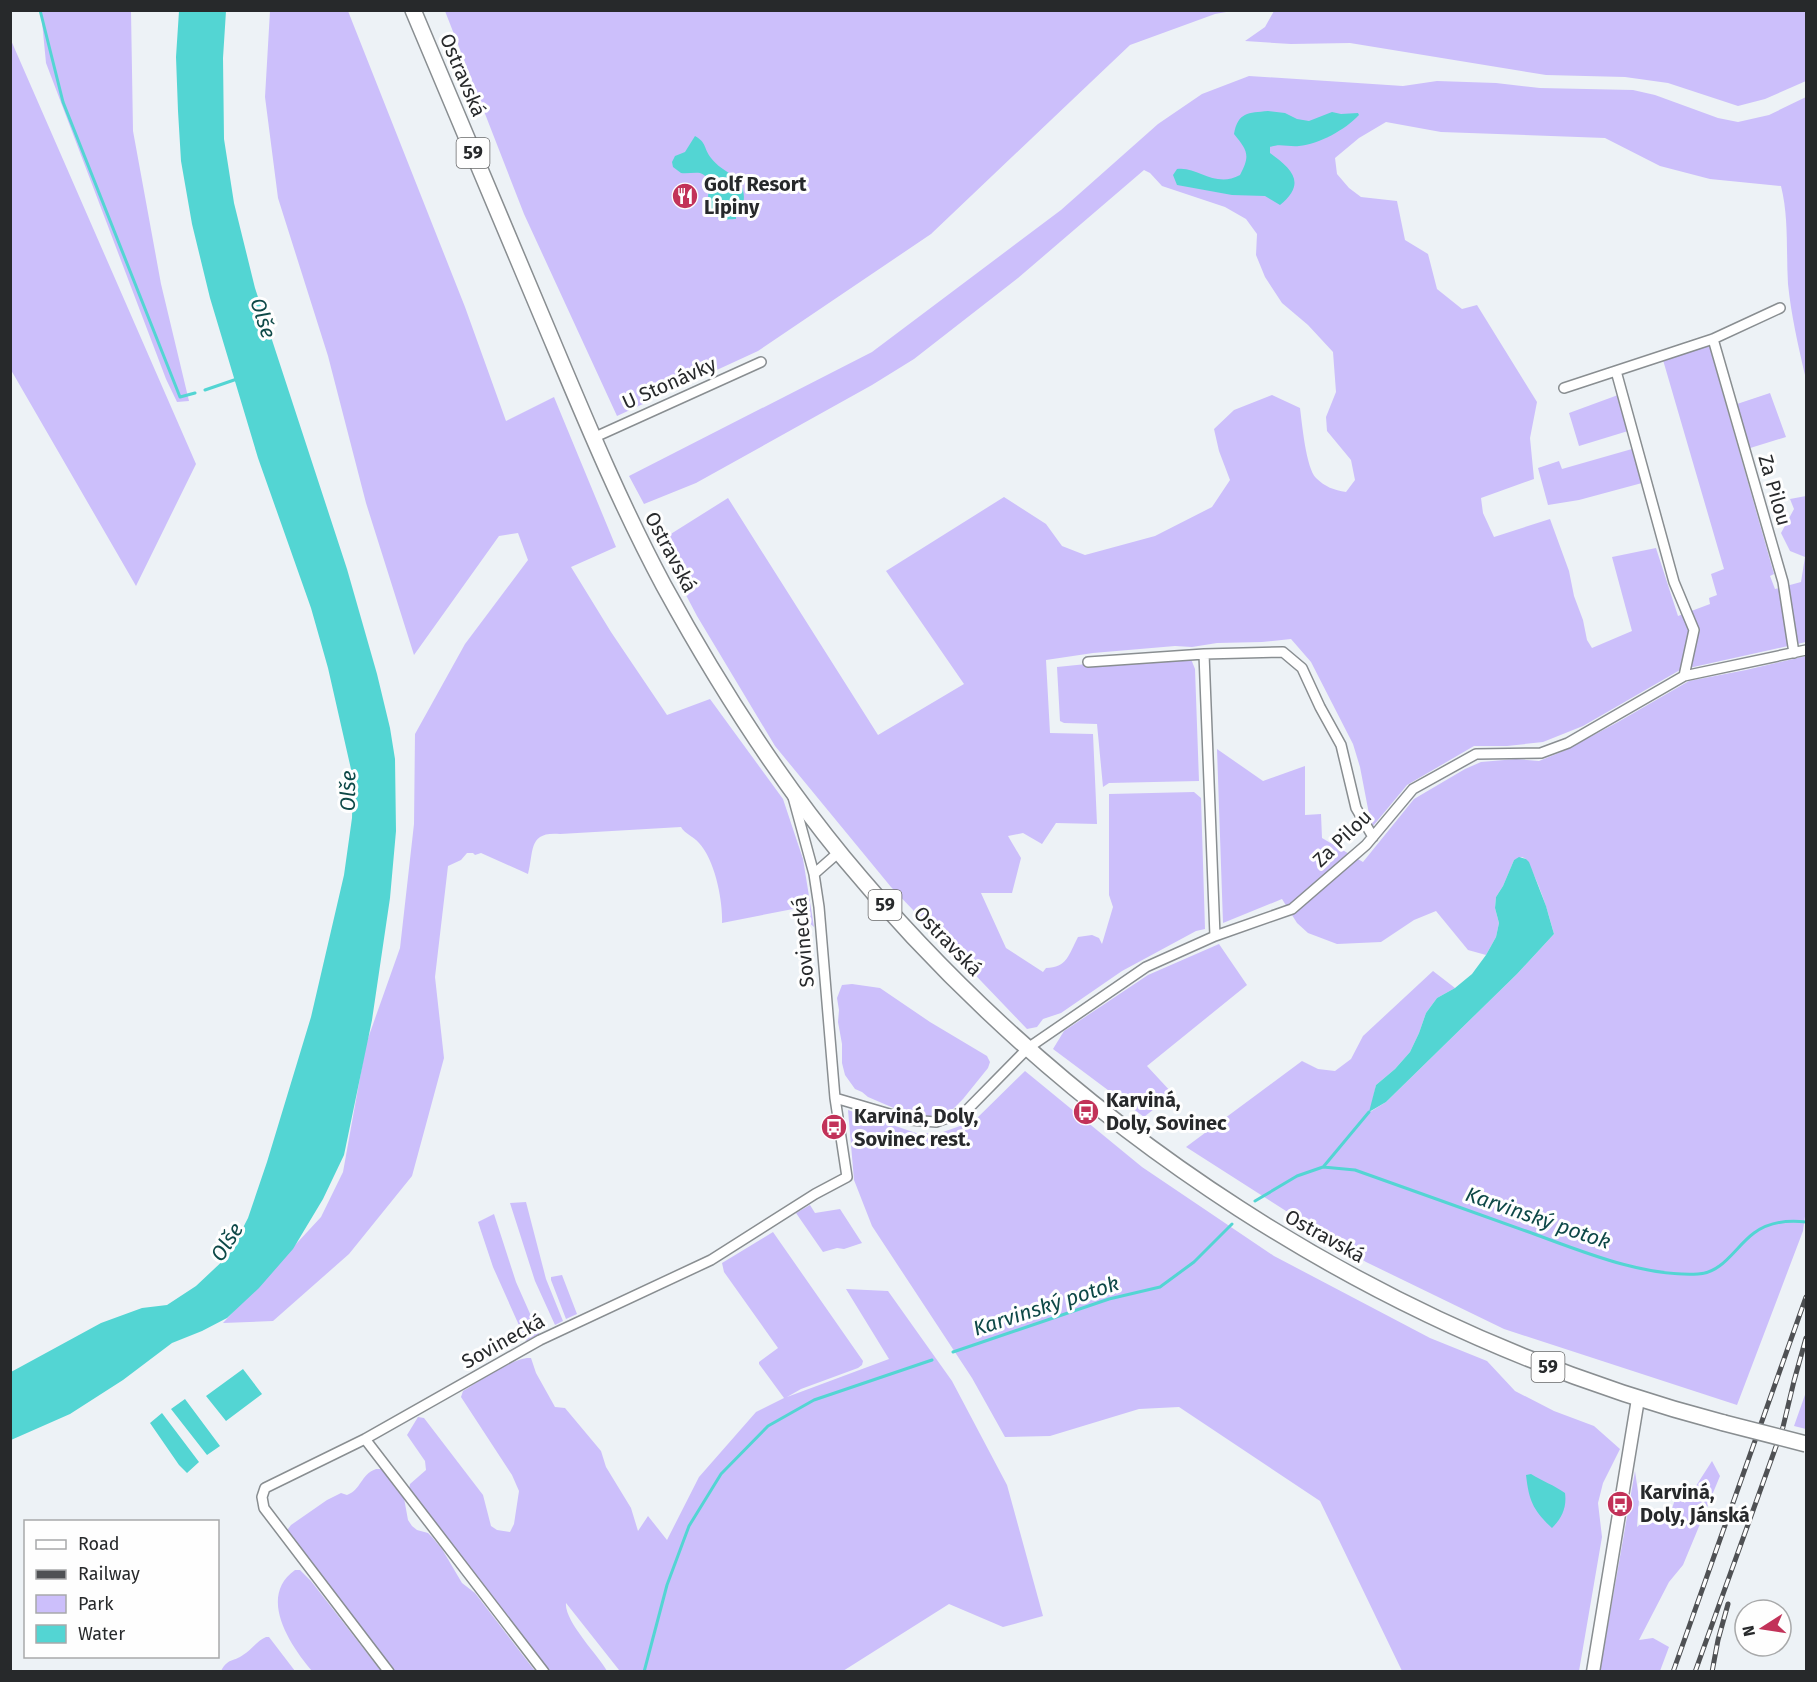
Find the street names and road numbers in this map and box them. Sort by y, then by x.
street label: Ostravská [435,30,491,120]
road number: 59 [456,138,490,168]
street label: U Stonávky [618,352,720,414]
street label: Za Pilou [1753,452,1797,528]
street label: Ostravská [640,508,702,596]
street label: Za Pilou [1308,804,1376,872]
road number: 59 [868,890,902,920]
street label: Sovinecká [787,896,819,988]
street label: Ostravská [909,901,987,981]
street label: Ostravská [1281,1204,1369,1268]
street label: Sovinecká [457,1308,549,1374]
road number: 59 [1532,1352,1564,1382]

